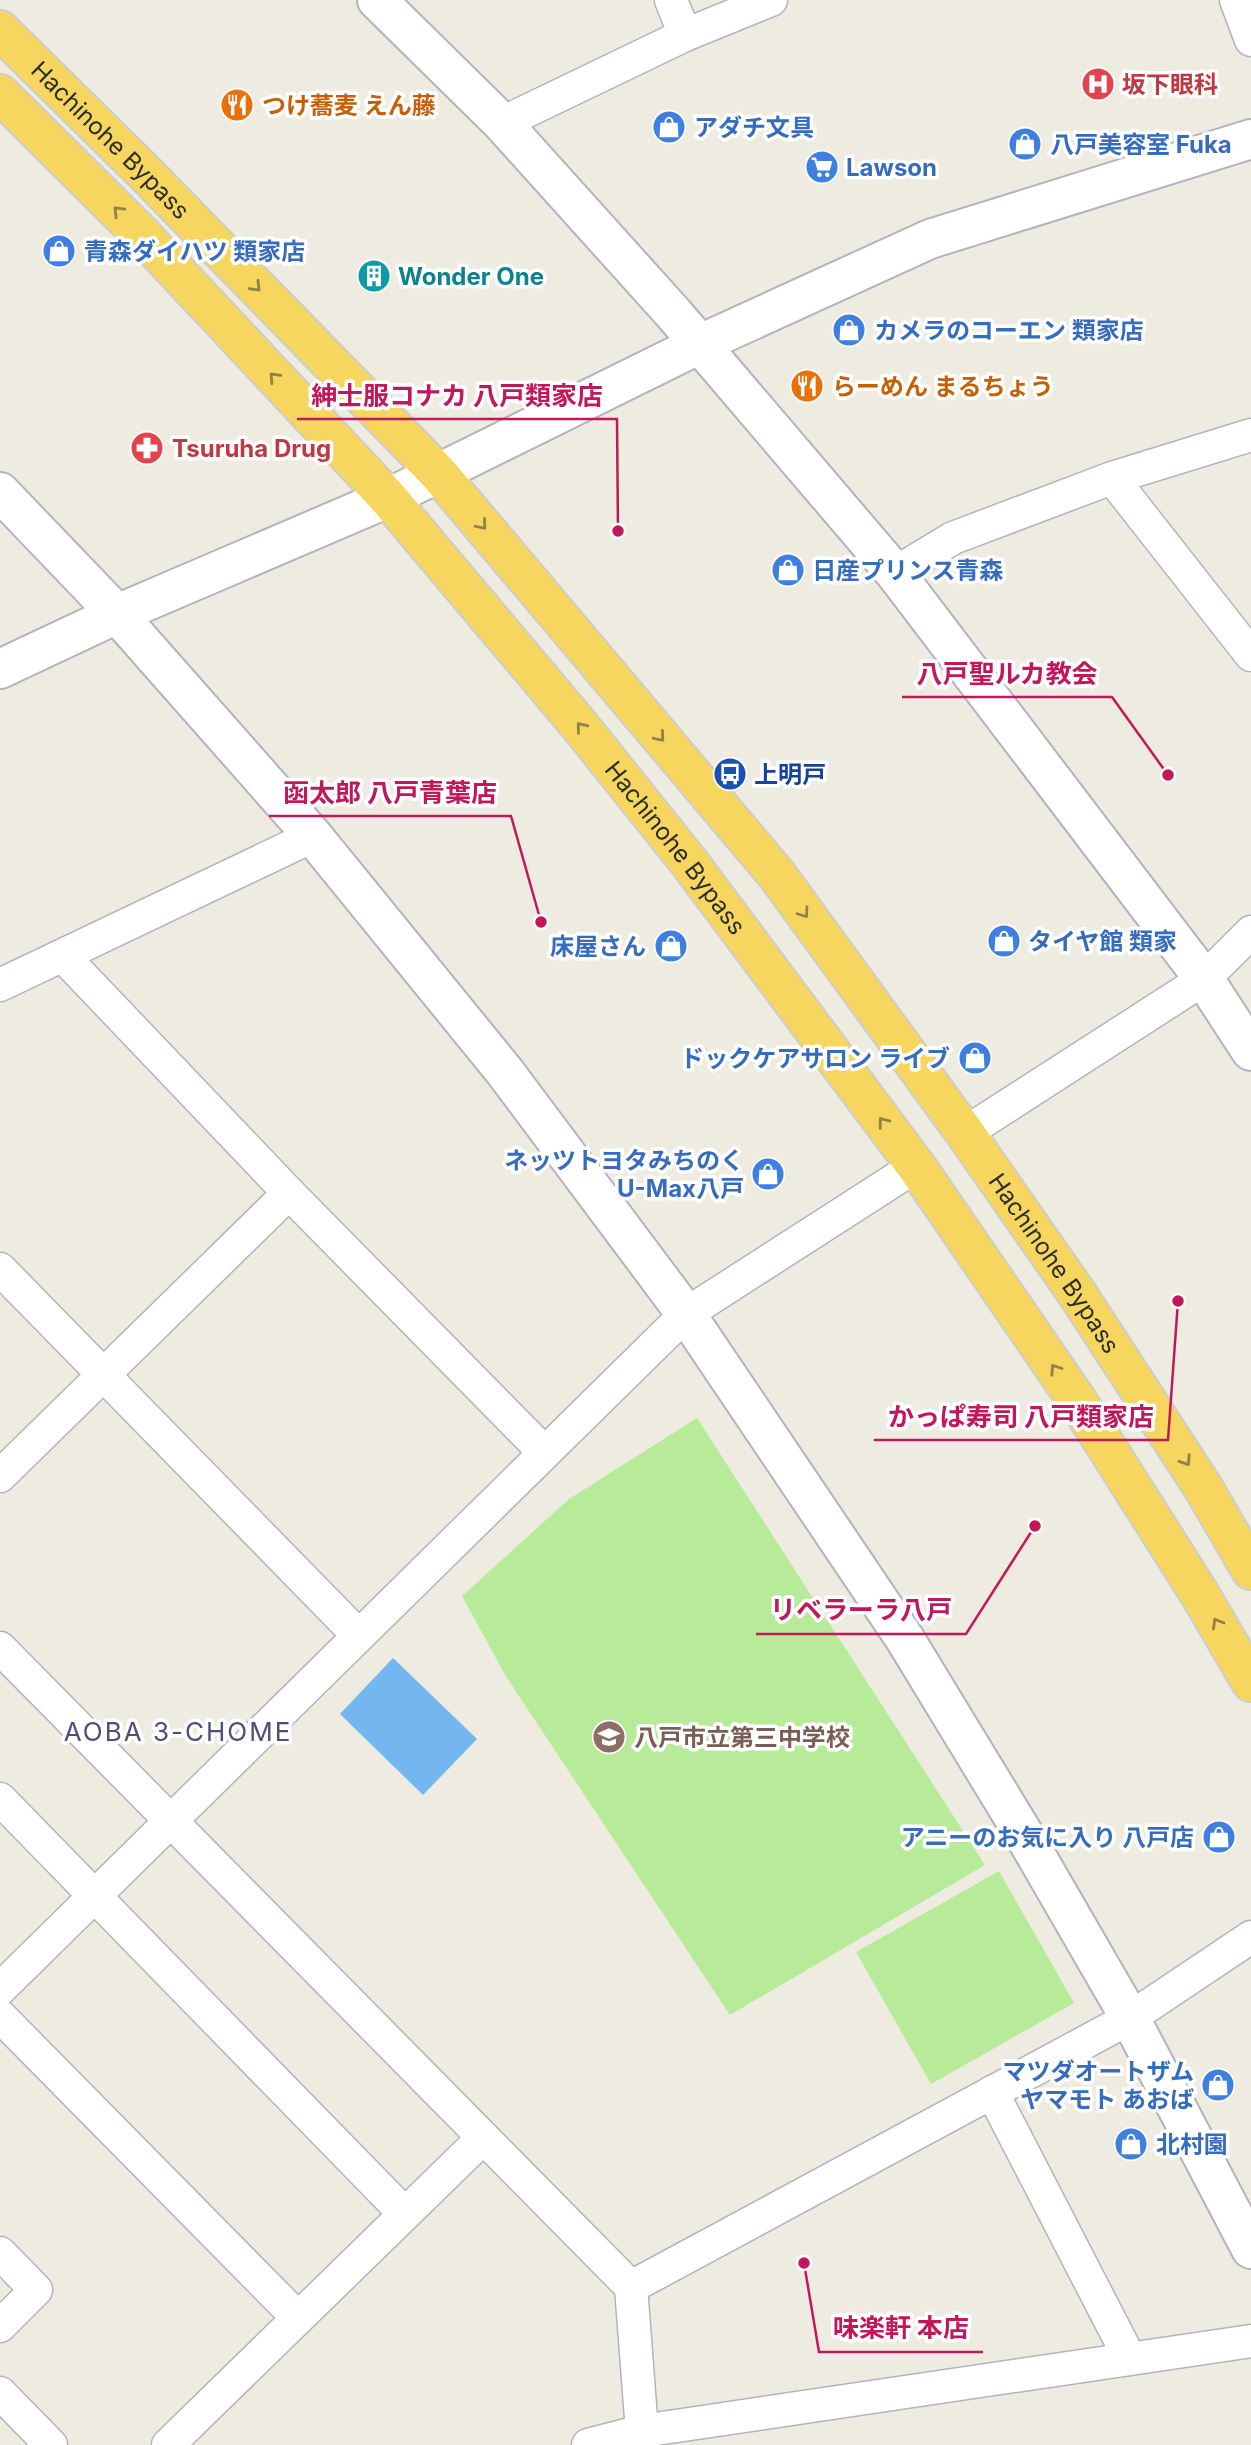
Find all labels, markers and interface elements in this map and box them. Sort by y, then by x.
street label: Hachinohe Bypass [26,55,196,225]
hospital icon: 坂下眼科 [1079,65,1117,103]
place label: 坂下眼科 [1122,70,1218,99]
restaurant icon: つけ蕎麦 えん藤 [218,86,256,124]
place label: つけ蕎麦 えん藤 [262,91,436,120]
shop icon: アダチ文具 [650,108,688,146]
place label: アダチ文具 [694,113,814,142]
shop icon: 八戸美容室 Fuka [1006,125,1044,163]
place label: 八戸美容室 Fuka [1050,130,1232,159]
supermarket icon: Lawson [803,148,841,186]
place label: Lawson [846,153,937,182]
one-way arrow [113,206,126,219]
shop icon: 青森ダイハツ 類家店 [40,232,78,270]
place label: 青森ダイハツ 類家店 [84,237,305,266]
building icon: Wonder One [355,257,393,295]
place label: Wonder One [398,262,544,291]
one-way arrow [247,279,260,292]
shop icon: カメラのコーエン 類家店 [830,311,868,349]
place label: カメラのコーエン 類家店 [874,316,1144,345]
restaurant icon: らーめん まるちょう [788,367,826,405]
one-way arrow [269,372,282,385]
callout: 紳士服コナカ 八戸類家店 [297,372,617,419]
place label: らーめん まるちょう [832,372,1054,401]
text: 紳士服コナカ 八戸類家店 [311,380,603,411]
pharmacy icon: Tsuruha Drug [128,429,166,467]
place label: Tsuruha Drug [172,434,331,463]
one-way arrow [474,517,486,530]
shop icon: 日産プリンス青森 [769,551,807,589]
place label: 日産プリンス青森 [812,556,1004,585]
callout: 八戸聖ルカ教会 [902,650,1112,697]
text: 八戸聖ルカ教会 [916,658,1098,689]
one-way arrow [577,723,589,736]
one-way arrow [652,728,664,741]
street label: Hachinohe Bypass [599,755,752,940]
bus stop icon: 上明戸 [711,755,749,793]
place label: 上明戸 [754,760,826,789]
callout: 函太郎 八戸青葉店 [269,769,511,816]
text: 函太郎 八戸青葉店 [283,777,497,808]
one-way arrow [796,905,809,917]
shop icon: タイヤ館 類家 [985,922,1023,960]
shop icon: 床屋さん [652,927,690,965]
place label: タイヤ館 類家 [1028,927,1177,956]
place label: 床屋さん [550,932,646,961]
shop icon: ドックケアサロン ライブ [956,1039,994,1077]
place label: ドックケアサロン ライブ [680,1044,950,1073]
one-way arrow [879,1117,892,1130]
place label: ネッツトヨタみちのく U-Max八戸 [504,1146,744,1203]
shop icon: ネッツトヨタみちのく U-Max八戸 [749,1155,787,1193]
street label: Hachinohe Bypass [983,1167,1126,1358]
one-way arrow [1051,1364,1063,1377]
callout: かっぱ寿司 八戸類家店 [874,1393,1168,1440]
text: かっぱ寿司 八戸類家店 [888,1401,1154,1432]
one-way arrow [1178,1454,1191,1467]
callout: リベラーラ八戸 [756,1587,966,1634]
text: リベラーラ八戸 [770,1594,952,1625]
one-way arrow [1212,1617,1225,1630]
district label: AOBA 3-CHOME [64,1716,292,1747]
school or university icon: 八戸市立第三中学校 [590,1718,628,1756]
place label: 八戸市立第三中学校 [634,1723,850,1752]
shop icon: アニーのお気に入り 八戸店 [1200,1818,1238,1856]
place label: アニーのお気に入り 八戸店 [901,1823,1194,1852]
place label: マツダオートザム ヤマモト あおば [1002,2057,1194,2114]
shop icon: マツダオートザム ヤマモト あおば [1199,2066,1237,2104]
shop icon: 北村園 [1112,2125,1150,2163]
place label: 北村園 [1156,2130,1228,2159]
callout: 味楽軒 本店 [819,2305,983,2352]
text: 味楽軒 本店 [833,2312,969,2343]

